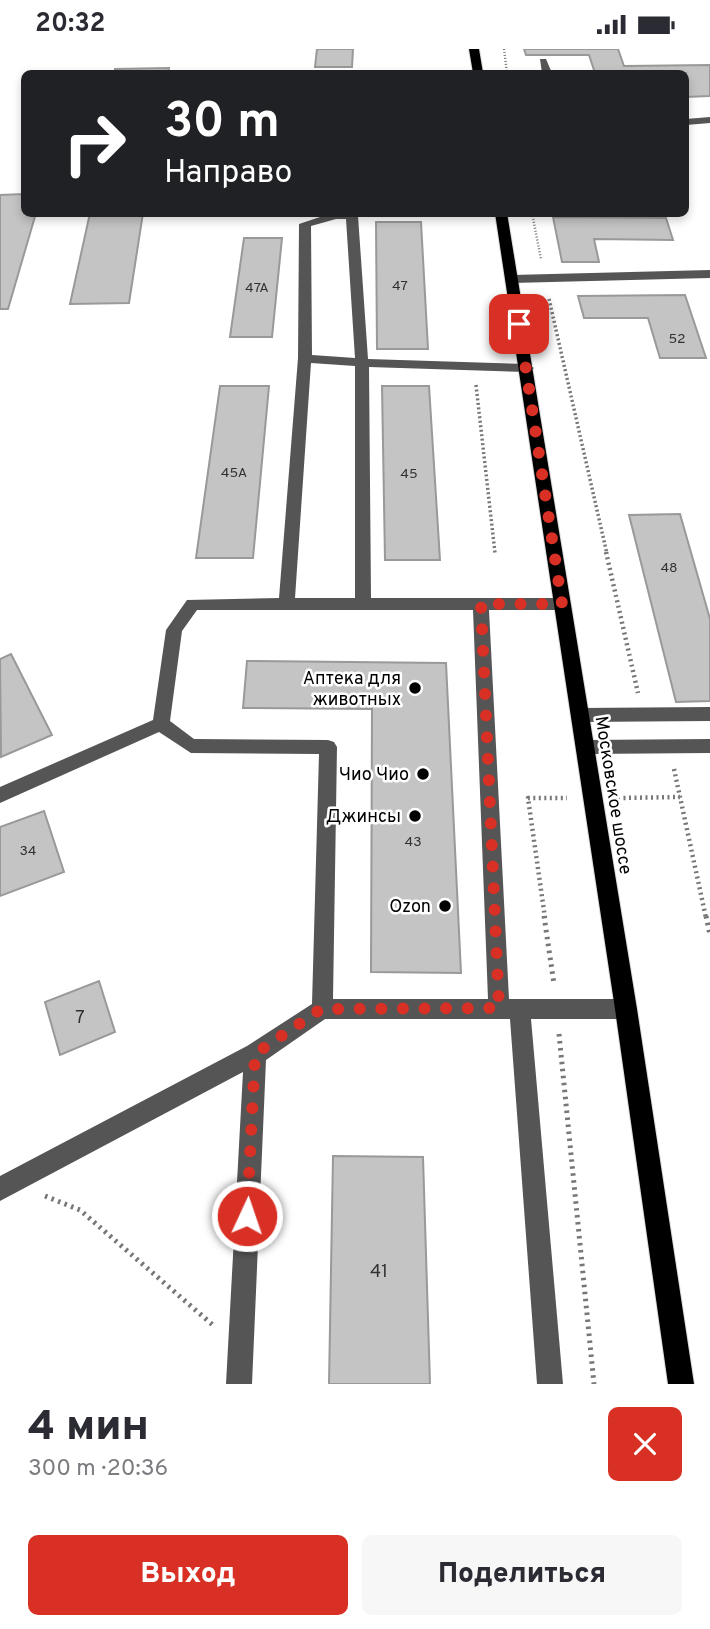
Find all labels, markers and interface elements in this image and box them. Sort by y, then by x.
text: 20:32 [35,8,105,41]
text: 30 m [164,93,280,155]
icon: right [49,98,140,189]
text: Направо [164,154,292,194]
house number: 47 [392,278,408,295]
house number: 47А [245,280,269,297]
pin [489,294,549,354]
icon: arrive [500,305,538,343]
house number: 52 [668,331,686,348]
house number: 45А [221,465,247,482]
house number: 45 [400,466,418,483]
house number: 48 [660,560,678,577]
place label: Аптека для животных [303,668,401,712]
marker: Аптека для животных [407,680,423,696]
street label: Московское шоссе [589,714,636,876]
place label: Чио Чио [339,764,409,787]
marker: Чио Чио [415,766,431,782]
place label: Джинсы [326,806,401,829]
marker: Джинсы [407,808,423,824]
house number: 43 [404,834,422,851]
house number: 34 [19,843,37,860]
place label: Ozon [389,896,431,919]
marker: Ozon [437,898,453,914]
house number: 7 [75,1007,85,1030]
position arrow [210,1179,284,1253]
house number: 41 [370,1261,388,1284]
text: 4 мин [28,1402,149,1455]
button: close [608,1407,682,1481]
text: 300 m · 20:36 [28,1455,168,1484]
button: Выход [28,1535,348,1615]
button: Поделиться [362,1535,682,1615]

